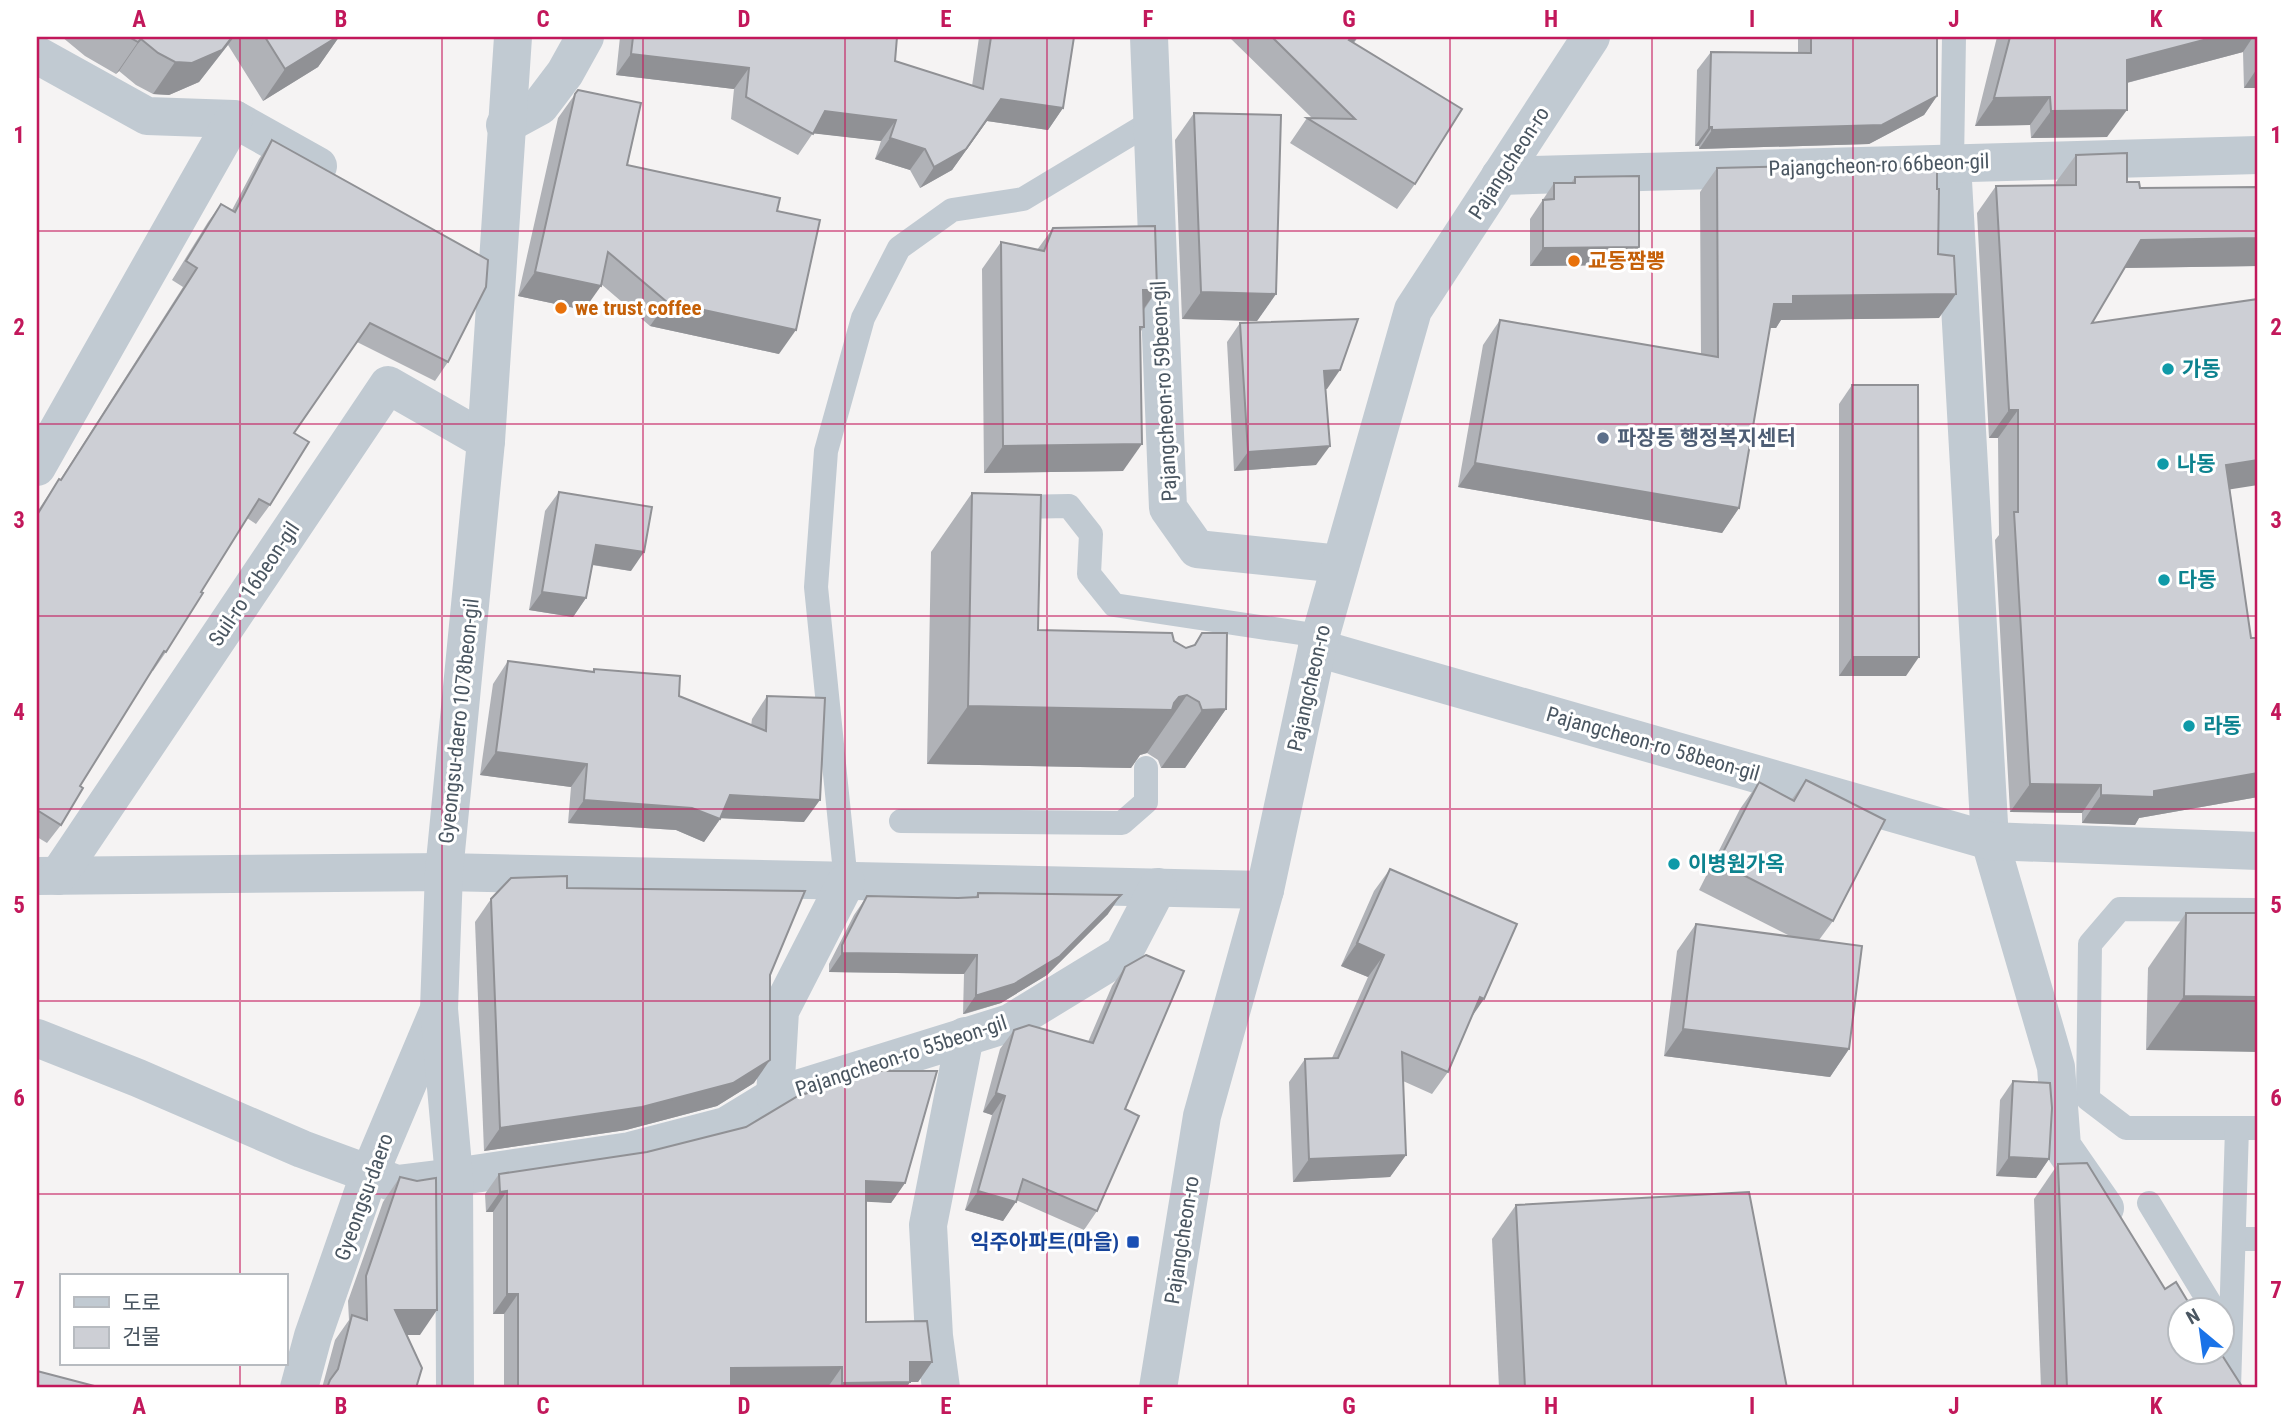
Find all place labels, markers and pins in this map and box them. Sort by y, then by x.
place label: 교동짬뽕 [1588,249,1665,273]
marker: 교동짬뽕 [1566,253,1582,269]
place label: we trust coffee [575,296,701,320]
marker: we trust coffee [553,300,569,316]
place label: 가동 [2182,357,2221,381]
marker: 가동 [2160,361,2176,377]
place label: 파장동 행정복지센터 [1617,426,1796,450]
marker: 파장동 행정복지센터 [1595,430,1611,446]
place label: 나동 [2177,452,2216,476]
marker: 나동 [2155,456,2171,472]
place label: 다동 [2178,568,2217,592]
marker: 다동 [2156,572,2172,588]
place label: 라동 [2203,714,2242,738]
marker: 라동 [2181,718,2197,734]
place label: 이병원가옥 [1688,852,1785,876]
marker: 이병원가옥 [1666,856,1682,872]
place label: 익주아파트(마을) [970,1230,1119,1254]
marker: 익주아파트(마을) [1125,1234,1141,1250]

